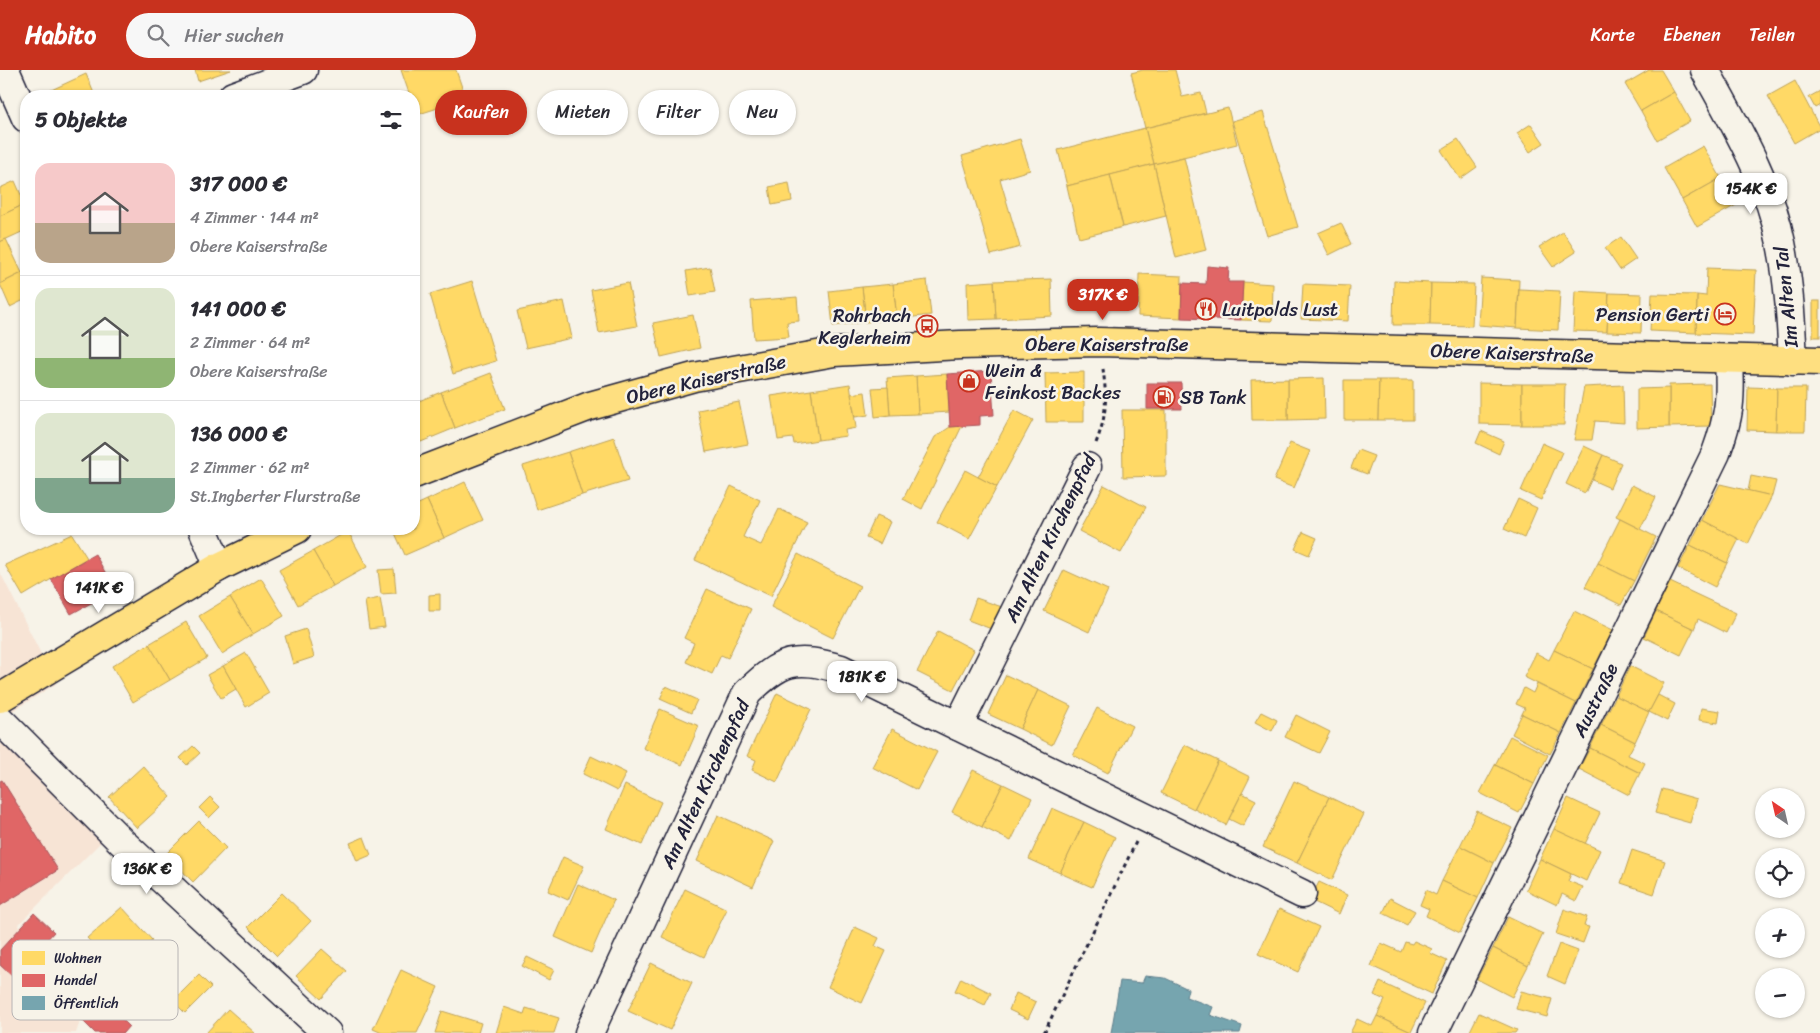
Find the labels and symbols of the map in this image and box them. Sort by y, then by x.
pin: 154K € [1710,172,1792,215]
street label: Im Alten Tal [1764,244,1808,350]
pin: 317K € [1062,278,1144,321]
place label: Luitpolds Lust [1222,293,1338,326]
restaurant icon: Luitpolds Lust [1194,297,1218,321]
place label: Pension Gerti [1596,298,1710,331]
place label: Rohrbach Keglerheim [818,299,911,354]
hotel icon: Pension Gerti [1713,302,1737,326]
bus stop icon: Rohrbach Keglerheim [915,314,939,338]
street label: Obere Kaiserstraße [1025,328,1189,361]
street label: Obere Kaiserstraße [1430,334,1594,372]
street label: Obere Kaiserstraße [623,345,789,413]
place label: Wein & Feinkost Backes [985,354,1121,409]
shop icon: Wein & Feinkost Backes [957,369,981,393]
place label: SB Tank [1180,381,1247,414]
fuel station icon: SB Tank [1152,385,1176,409]
street label: Am Alten Kirchenpfad [994,447,1106,629]
pin: 141K € [58,572,140,614]
street label: Austraße [1562,657,1627,744]
pin: 181K € [821,660,903,703]
street label: Am Alten Kirchenpfad [651,693,759,875]
north arrow [1755,788,1805,838]
pin: 136K € [106,852,188,895]
legend [12,940,178,1020]
text: Wohnen [54,946,102,971]
text: Handel [54,968,98,993]
text: Öffentlich [54,991,119,1016]

